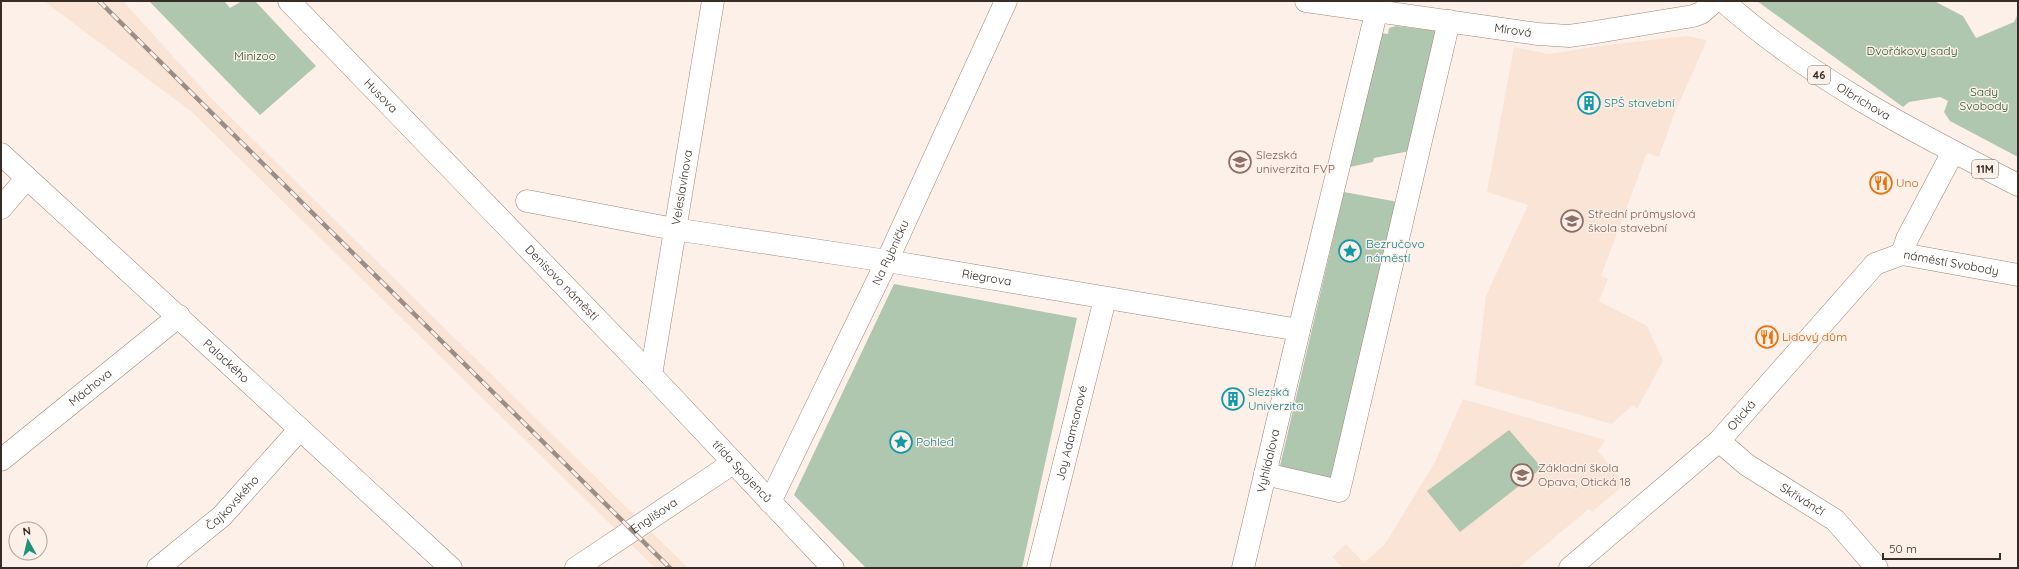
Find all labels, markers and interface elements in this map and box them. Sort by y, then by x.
street label: Mírová [1493,20,1533,40]
park label: Dvořákovy sady [1867,43,1957,58]
park label: Minizoo [234,48,276,63]
road number: 46 [1808,66,1830,84]
street label: Husova [361,75,401,116]
street label: Olbrichova [1834,79,1893,123]
park label: Sady Svobody [1960,84,2008,113]
building icon: SPŠ stavební [1576,90,1602,116]
place label: SPŠ stavební [1604,95,1675,110]
place label: Slezská univerzita FVP [1256,147,1335,176]
street label: Veleslavínova [668,149,695,226]
school or university icon: Slezská univerzita FVP [1227,149,1253,175]
road number: 11M [1972,160,1998,178]
restaurant icon: Uno [1868,170,1894,196]
place label: Uno [1896,175,1919,190]
place label: Střední průmyslová škola stavební [1588,206,1696,235]
school or university icon: Střední průmyslová škola stavební [1559,208,1585,234]
street label: Na Rybníčku [868,217,912,288]
place label: Bezručovo náměstí [1366,236,1425,265]
place icon: Bezručovo náměstí [1337,238,1363,264]
street label: Denisovo náměstí [522,242,602,323]
street label: náměstí Svobody [1902,246,2000,278]
street label: Riegrova [961,266,1013,289]
restaurant icon: Lidový dům [1754,324,1780,350]
place label: Lidový dům [1782,329,1847,344]
street label: Palackého [200,336,253,386]
street label: Máchova [66,365,115,409]
street label: Joy Adamsonové [1052,384,1090,482]
place label: Slezská Univerzita [1248,384,1303,413]
building icon: Slezská Univerzita [1220,386,1246,412]
street label: Otická [1724,397,1759,433]
street label: Vyhlídalova [1253,427,1282,494]
place icon: Pohled [888,429,914,455]
place label: Pohled [916,434,954,449]
street label: třída Spojenců [709,437,775,505]
place label: Základní škola Opava, Otická 18 [1538,460,1631,489]
school or university icon: Základní škola Opava, Otická 18 [1509,462,1535,488]
street label: Čajkovského [202,472,262,533]
street label: Skřivánčí [1777,480,1828,519]
street label: Englišova [628,494,680,536]
north arrow [8,521,48,561]
text: N [22,524,32,539]
scale bar [1883,535,2000,561]
text: 50 m [1889,541,1917,556]

